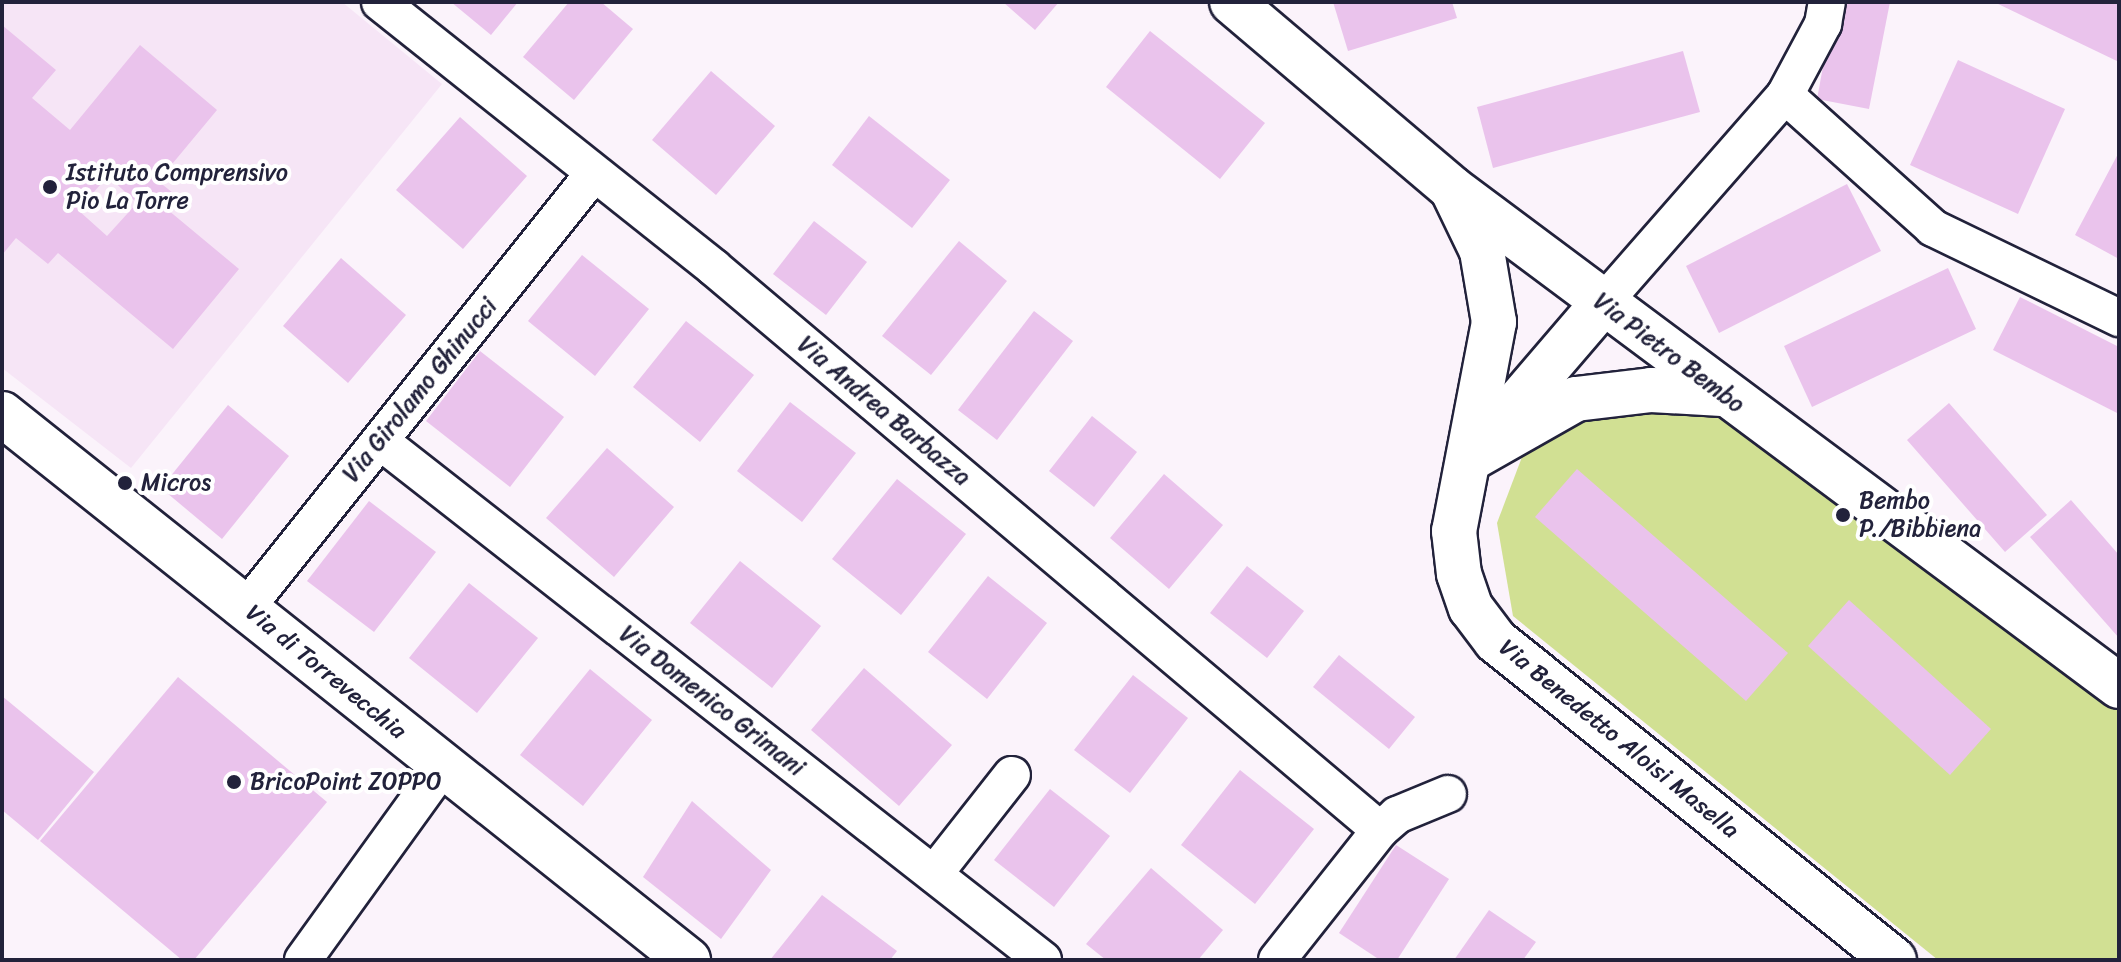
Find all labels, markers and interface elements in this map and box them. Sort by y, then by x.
place label: Istituto Comprensivo Pio La Torre [66,159,289,215]
marker: Istituto Comprensivo Pio La Torre [41,178,59,196]
street label: Via Pietro Bembo [1588,287,1750,419]
street label: Via Girolamo Ghinucci [337,292,503,488]
street label: Via Andrea Barbazza [791,330,977,492]
place label: Micros [141,469,211,497]
marker: Micros [116,474,134,492]
place label: Bembo P./Bibbiena [1859,487,1981,543]
marker: Bembo P./Bibbiena [1834,506,1852,524]
street label: Via di Torrevecchia [240,599,412,745]
street label: Via Domenico Grimani [613,619,811,783]
street label: Via Benedetto Aloisi Masella [1493,633,1745,845]
place label: BricoPoint ZOPPO [250,768,441,796]
marker: BricoPoint ZOPPO [225,773,243,791]

